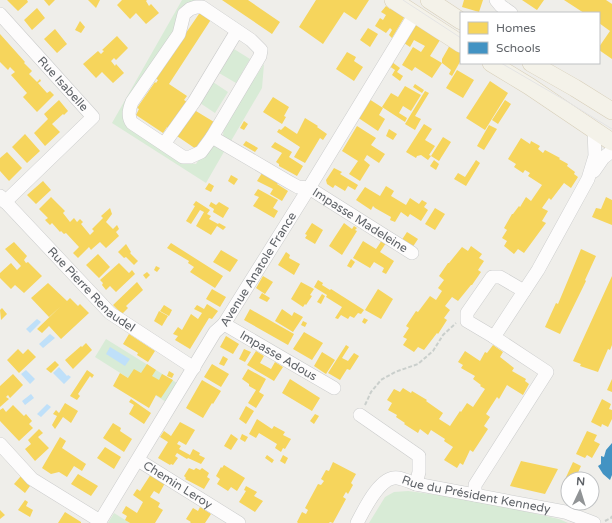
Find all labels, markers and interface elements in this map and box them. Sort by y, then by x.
legend [460,12,600,64]
text: Homes [496,21,536,35]
text: Schools [496,41,541,55]
street label: Rue Isabelle [35,54,91,114]
street label: Impasse Madeleine [310,185,410,256]
street label: Avenue Anatole France [217,209,299,329]
street label: Rue Pierre Renaudel [45,244,138,335]
street label: Impasse Adous [237,328,320,384]
street label: Chemin Leroy [141,458,215,512]
north arrow [560,471,600,511]
street label: Rue du Président Kennedy [400,472,552,516]
text: N [576,475,586,488]

